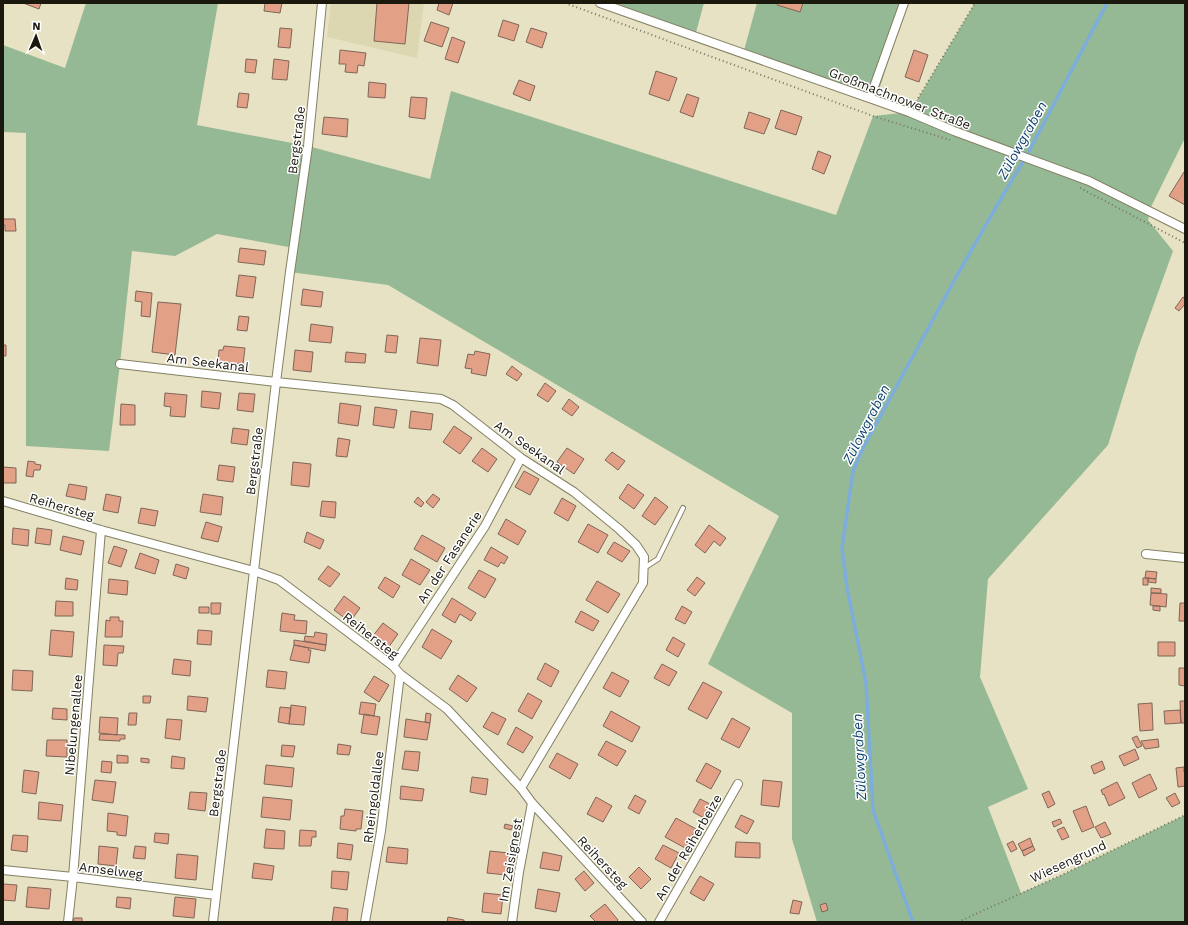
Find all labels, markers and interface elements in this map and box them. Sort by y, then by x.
north arrow [16,16,56,56]
text: N [32,20,41,33]
street label: Großmachnower Straße [827,65,973,132]
water label: Zülowgraben [994,98,1050,183]
street label: Bergstraße [285,105,308,175]
street label: Am Seekanal [166,350,250,375]
water label: Zülowgraben [839,382,893,467]
street label: Am Seekanal [492,418,568,477]
street label: Bergstraße [243,426,266,496]
street label: Reihersteg [28,490,96,523]
street label: An der Fasanerie [414,508,485,606]
street label: Reihersteg [340,609,402,662]
street label: Nibelungenallee [62,674,85,776]
water label: Zülowgraben [849,713,869,802]
street label: Bergstraße [206,748,229,818]
street label: Rheingoldallee [360,750,387,844]
street label: An der Reiherbeize [652,792,725,903]
street label: Im Zeisignest [496,817,525,903]
street label: Reihersteg [574,833,631,892]
street label: Wiesengrund [1028,837,1109,886]
street label: Amselweg [78,859,144,882]

